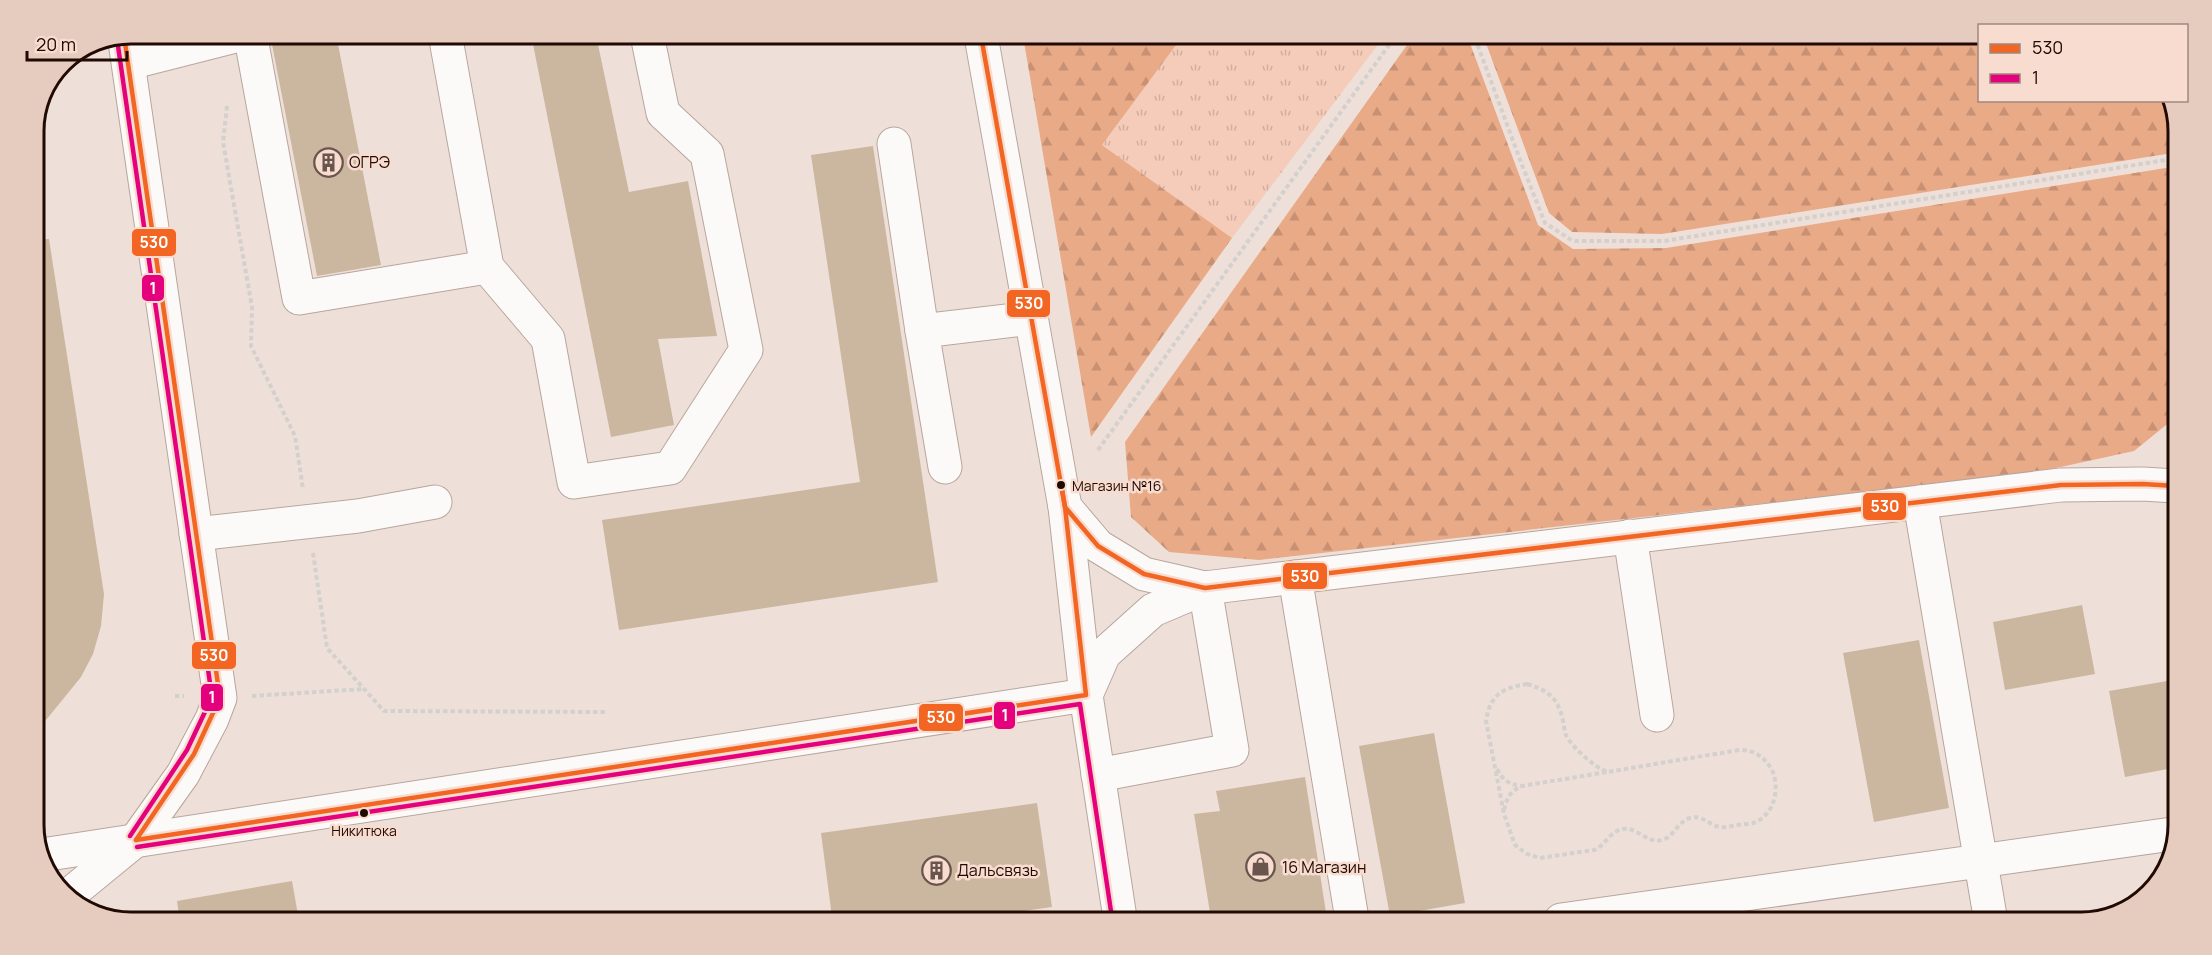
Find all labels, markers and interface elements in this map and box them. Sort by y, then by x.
scale bar [27,24,128,62]
legend [1978,24,2188,102]
text: 20 m [36,32,76,56]
text: 530 [2032,35,2063,59]
text: 1 [2032,65,2039,89]
building icon: ОГРЭ [312,146,344,178]
place label: ОГРЭ [349,151,390,173]
line badge: 530 [131,228,177,257]
text: 530 [139,231,169,253]
line badge: 1 [141,274,165,302]
text: 1 [149,277,157,299]
line badge: 530 [1006,289,1051,318]
text: 530 [1014,292,1044,314]
place label: Магазин №16 [1072,476,1161,495]
marker: Магазин №16 [1055,479,1067,491]
line badge: 530 [1862,492,1907,521]
text: 530 [1870,495,1900,517]
line badge: 530 [1282,562,1328,590]
text: 530 [1290,565,1320,587]
line badge: 530 [191,641,237,670]
text: 530 [199,644,229,666]
line badge: 1 [200,683,224,712]
text: 1 [208,686,216,708]
line badge: 1 [993,701,1016,730]
line badge: 530 [918,703,964,732]
text: 1 [1001,704,1009,726]
text: 530 [926,706,956,728]
marker: Никитюка [358,807,370,819]
place label: Никитюка [331,821,397,840]
shop icon: 16 Магазин [1245,851,1277,883]
building icon: Дальсвязь [920,854,952,886]
place label: 16 Магазин [1282,856,1366,878]
place label: Дальсвязь [957,859,1038,881]

